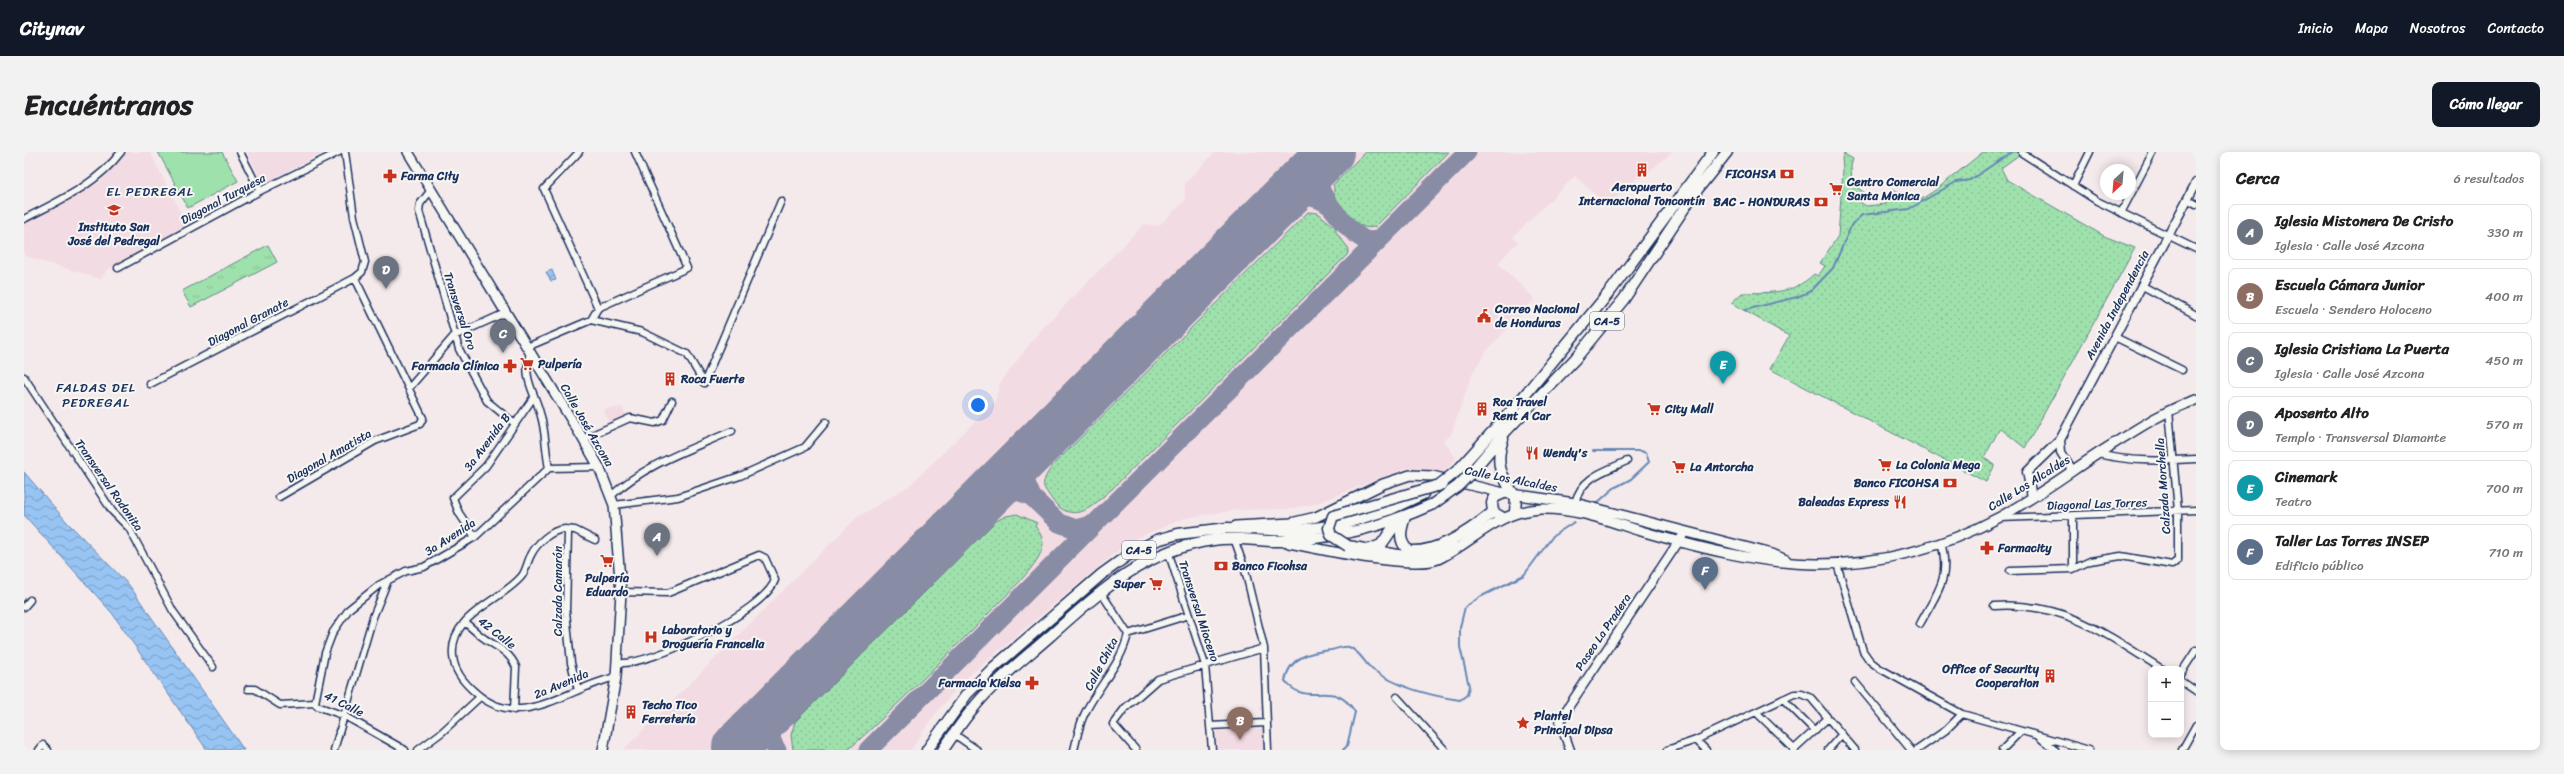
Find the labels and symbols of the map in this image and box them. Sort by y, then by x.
building icon: Aeropuerto Internacional Toncontín [1634,162,1650,178]
place label: FICOHSA [1725,163,1776,185]
north arrow [2100,164,2136,200]
place label: Farma City [400,165,459,187]
bank icon: FICOHSA [1779,166,1795,182]
street label: Diagonal Turquesa [176,167,270,231]
pharmacy icon: Farma City [382,168,398,184]
place label: Centro Comercial Santa Monica [1846,171,1940,207]
place label: Aeropuerto Internacional Toncontín [1578,176,1706,212]
district label: EL PEDREGAL [106,180,194,203]
supermarket icon: Centro Comercial Santa Monica [1828,181,1844,197]
place label: BAC - HONDURAS [1713,191,1810,213]
bank icon: BAC - HONDURAS [1813,194,1829,210]
school or university icon: Instituto San José del Pedregal [106,202,122,218]
place label: Instituto San José del Pedregal [67,216,160,252]
street label: Avenida Independencia [2078,245,2156,365]
pin: D [373,256,399,289]
street label: Transversal Oro [437,269,483,353]
street label: Diagonal Granate [203,291,293,353]
place label: Correo Nacional de Honduras [1494,298,1580,334]
public building icon: Correo Nacional de Honduras [1476,308,1492,324]
road number: CA-5 [1590,312,1624,330]
pin: C [490,320,516,353]
pin: E [1710,351,1736,384]
place label: Pulpería [538,353,583,375]
place label: Farmacia Clínica [411,355,500,377]
supermarket icon: Pulpería [519,356,535,372]
pharmacy icon: Farmacia Clínica [502,358,518,374]
place label: Roca Fuerte [680,368,745,390]
building icon: Roca Fuerte [662,371,678,387]
district label: FALDAS DEL PEDREGAL [56,376,136,414]
street label: Calle José Azcona [554,379,620,472]
place label: Roa Travel Rent A Car [1492,391,1552,427]
your location [968,395,988,415]
place label: City Mall [1664,398,1714,420]
building icon: Roa Travel Rent A Car [1474,401,1490,417]
supermarket icon: City Mall [1646,401,1662,417]
street label: 3a Avenida B [458,408,517,476]
street label: Diagonal Amatista [282,423,376,489]
street label: Transversal Rodonita [69,434,149,536]
street label: Calzada Morchella [2149,437,2177,535]
place label: Wendy's [1543,442,1588,464]
restaurant icon: Wendy's [1524,445,1540,461]
street label: Calle Los Alcaldes [1983,449,2075,517]
place label: La Colonia Mega [1896,454,1980,476]
place label: La Antorcha [1690,456,1755,478]
supermarket icon: La Colonia Mega [1877,457,1893,473]
street label: Calle Los Alcaldes [1463,459,1560,499]
supermarket icon: La Antorcha [1671,459,1687,475]
place label: Banco FICOHSA [1854,472,1939,494]
bank icon: Banco FICOHSA [1942,475,1958,491]
place label: Baleadas Express [1798,491,1889,513]
street label: Diagonal Las Torres [2046,491,2148,517]
restaurant icon: Baleadas Express [1892,494,1908,510]
street label: 3a Avenida [420,512,480,562]
pin: A [644,523,670,556]
place label: Farmacity [1997,537,2052,559]
pharmacy icon: Farmacity [1979,540,1995,556]
road number: CA-5 [1122,541,1156,559]
street label: Calzada Camarón [547,545,569,636]
supermarket icon: Pulpería Eduardo [599,553,615,569]
place label: Banco Ficohsa [1232,555,1308,577]
street label: Transversal Mioceno [1172,557,1226,665]
pin: F [1692,557,1718,590]
bank icon: Banco Ficohsa [1213,558,1229,574]
place label: Pulpería Eduardo [585,567,630,603]
place label: Super [1113,573,1146,595]
supermarket icon: Super [1148,576,1164,592]
street label: Paseo La Pradera [1569,589,1637,675]
street label: 42 Calle [473,611,521,655]
place label: Laboratorio y Droguería Francelia [662,619,765,655]
hospital icon: Laboratorio y Droguería Francelia [643,629,659,645]
street label: Calle Chita [1078,633,1124,695]
place label: Office of Security Cooperation [1941,658,2040,694]
street label: 2a Avenida [530,663,592,705]
building icon: Office of Security Cooperation [2042,668,2058,684]
place label: Farmacia Kielsa [937,672,1021,694]
pharmacy icon: Farmacia Kielsa [1024,675,1040,691]
street label: 41 Calle [320,685,368,723]
place label: Techo Tico Ferretería [641,694,698,730]
building icon: Techo Tico Ferretería [623,704,639,720]
place label: Plantel Principal Dipsa [1534,705,1614,741]
pin: B [1227,707,1253,740]
place icon: Plantel Principal Dipsa [1515,715,1531,731]

